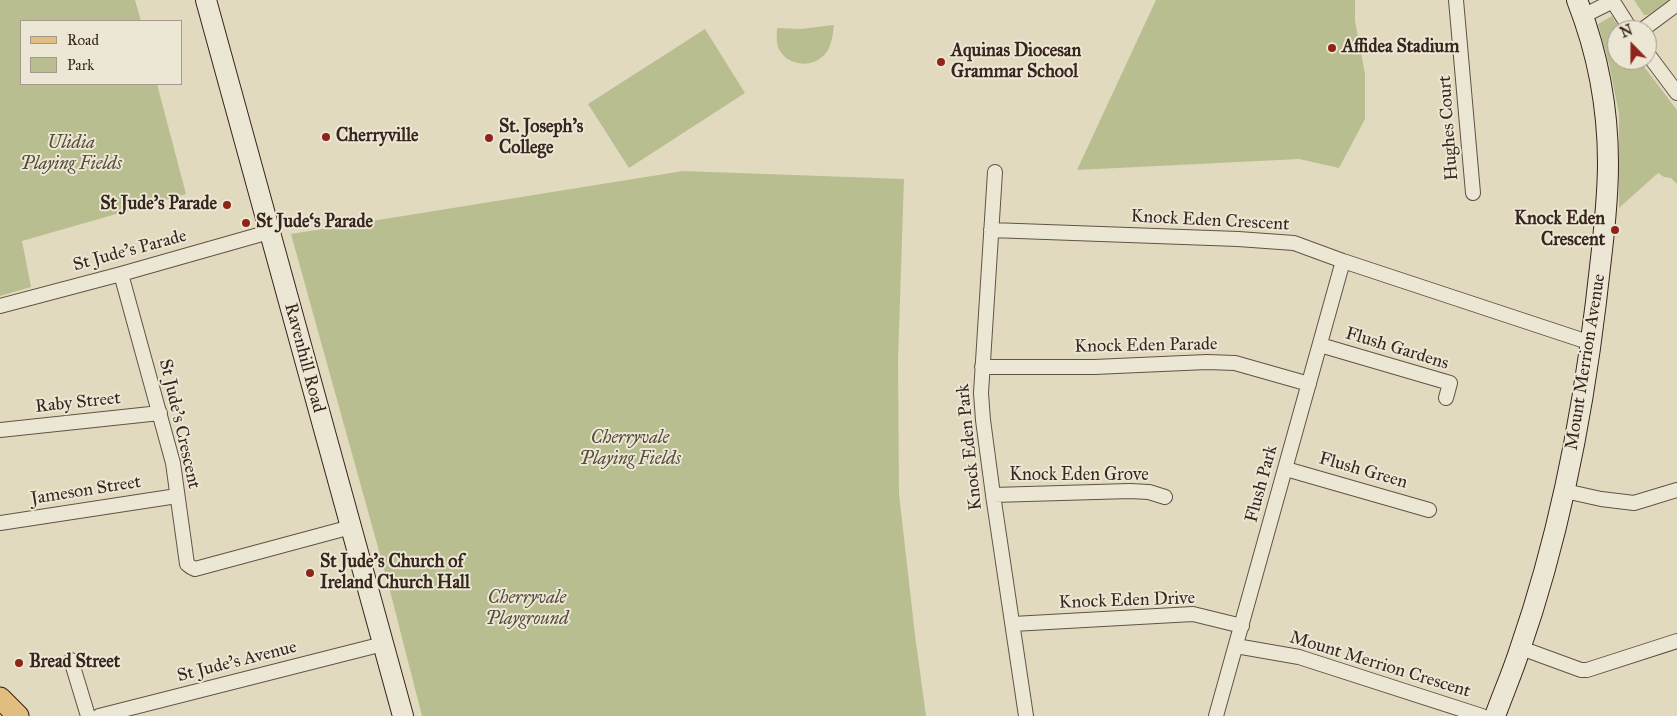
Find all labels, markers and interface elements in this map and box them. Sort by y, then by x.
legend [20,20,182,85]
north arrow [1607,20,1657,70]
text: N [1618,21,1635,42]
text: Road [67,31,99,49]
place label: Affidea Stadium [1342,37,1459,59]
place label: Aquinas Diocesan Grammar School [951,41,1081,84]
marker: Affidea Stadium [1326,42,1338,54]
text: Park [67,56,94,74]
marker: Aquinas Diocesan Grammar School [935,56,947,68]
street label: Hughes Court [1435,75,1463,181]
place label: St. Joseph's College [499,117,583,160]
place label: Cherryville [336,126,418,148]
marker: Cherryville [320,131,332,143]
marker: St. Joseph's College [483,132,495,144]
park label: Ulidia Playing Fields [20,133,122,176]
place label: St Jude’s Parade [100,194,217,216]
marker: St Jude’s Parade [221,199,233,211]
street label: Knock Eden Crescent [1130,206,1290,236]
place label: Knock Eden Crescent [1514,209,1605,252]
place label: St Jude‘s Parade [256,212,373,234]
marker: St Jude‘s Parade [240,217,252,229]
marker: Knock Eden Crescent [1609,224,1621,236]
street label: St Jude's Parade [71,225,189,277]
street label: Mount Merrion Avenue [1561,272,1611,452]
street label: Ravenhill Road [279,301,329,415]
street label: Flush Gardens [1343,323,1451,375]
street label: Knock Eden Parade [1074,334,1218,358]
street label: St Jude's Crescent [154,357,204,491]
street label: Knock Eden Park [953,383,987,511]
street label: Raby Street [34,388,122,418]
park label: Cherryvale Playing Fields [579,428,681,470]
street label: Flush Park [1241,443,1283,525]
street label: Flush Green [1316,448,1410,494]
street label: Knock Eden Grove [1009,465,1149,487]
street label: Jameson Street [29,472,143,510]
place label: St Jude's Church of Ireland Church Hall [320,552,470,594]
marker: St Jude's Church of Ireland Church Hall [304,567,316,579]
park label: Cherryvale Playground [485,588,569,630]
street label: Knock Eden Drive [1059,588,1195,614]
street label: Mount Merrion Crescent [1287,627,1473,703]
street label: St Jude's Avenue [175,637,299,687]
place label: Bread Street [29,652,120,674]
marker: Bread Street [13,657,25,669]

